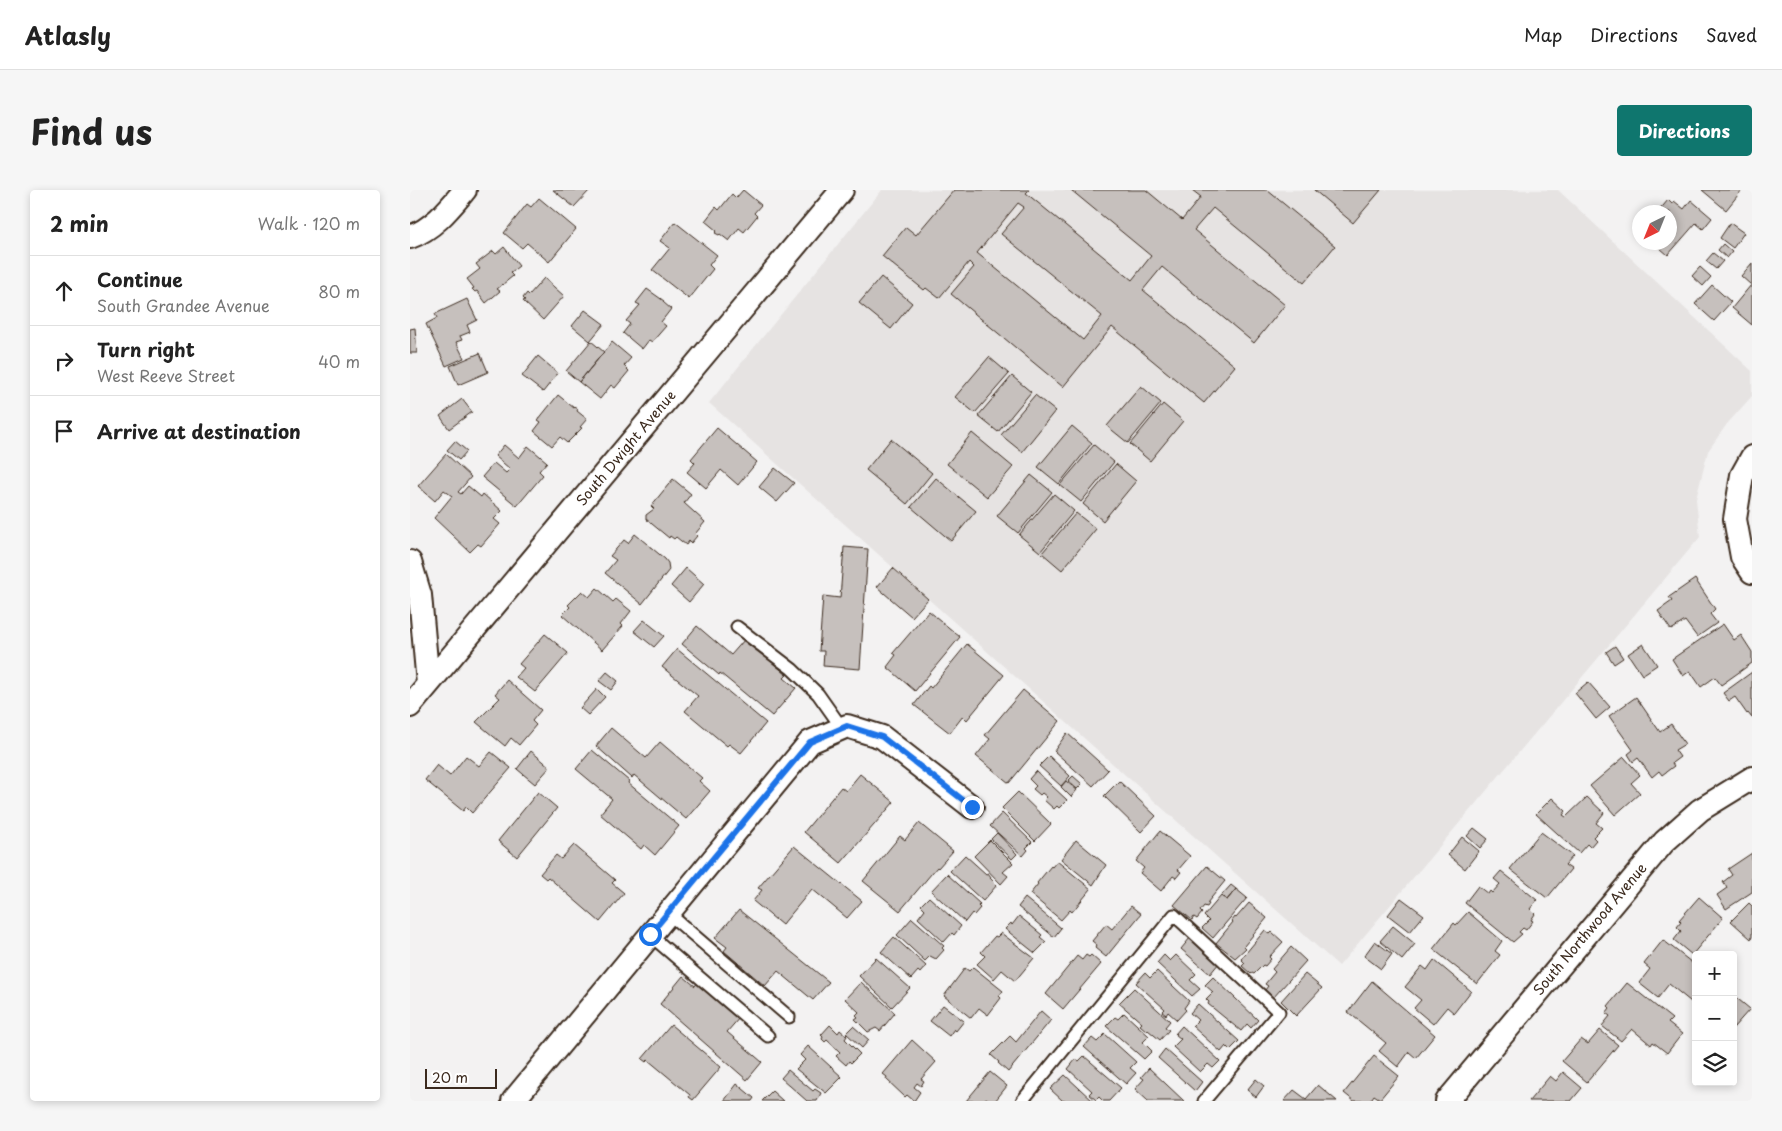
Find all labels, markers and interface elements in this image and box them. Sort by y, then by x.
text: Atlasly [25,17,111,53]
text: Map [1524,21,1562,48]
text: Directions [1590,21,1678,48]
text: Saved [1706,21,1757,48]
text: Find us [30,104,152,157]
button: Directions [1617,105,1752,156]
north arrow [1632,205,1677,250]
text: 2 min [50,207,109,239]
text: Walk · 120 m [258,211,360,235]
text: Continue [97,265,183,293]
icon: ahead [50,277,78,305]
text: 80 m [318,279,360,303]
text: South Grandee Avenue [97,293,270,317]
text: Turn right [97,335,195,363]
icon: right [50,347,78,375]
text: 40 m [318,349,360,373]
text: West Reeve Street [97,363,235,387]
street label: South Dwight Avenue [571,385,680,510]
icon: arrive [50,417,78,445]
text: Arrive at destination [97,417,301,445]
route end [961,796,984,819]
street label: South Northwood Avenue [1528,858,1652,999]
route start [639,923,662,946]
map controls [1692,951,1737,1086]
button: + [1692,951,1737,996]
button: − [1692,996,1737,1041]
button: layers [1692,1041,1737,1086]
scale bar [425,1066,498,1089]
text: 20 m [432,1067,468,1088]

